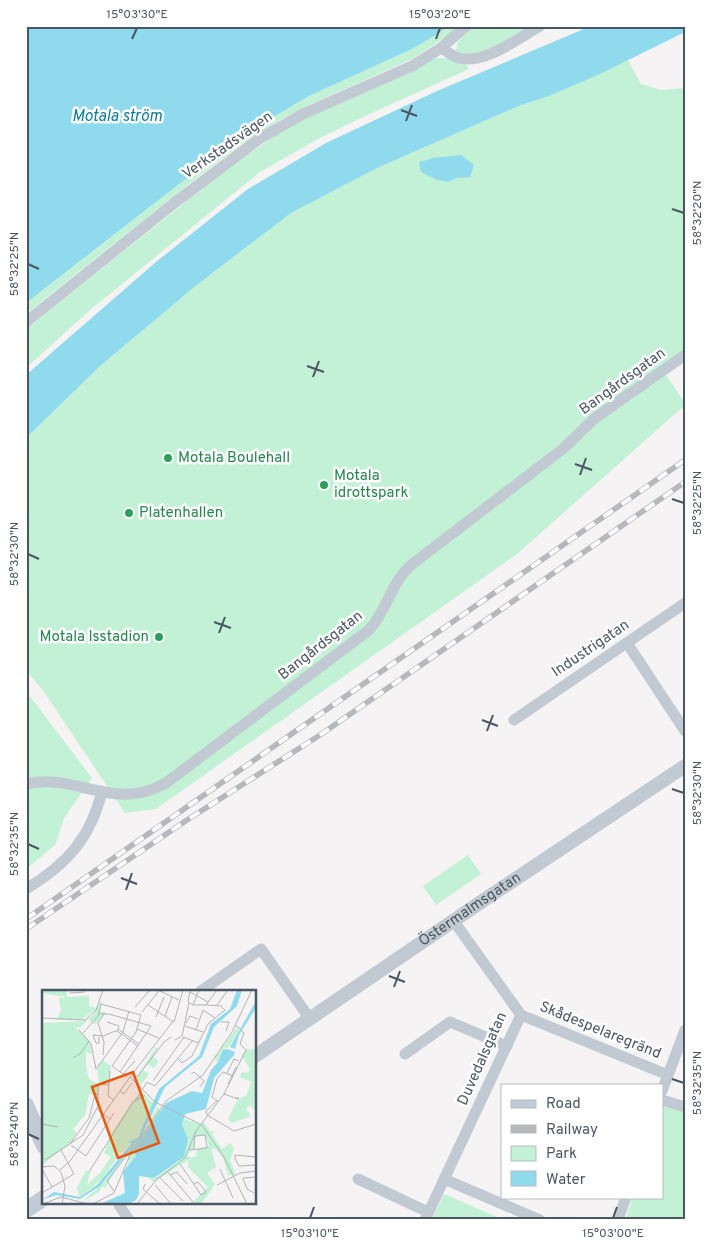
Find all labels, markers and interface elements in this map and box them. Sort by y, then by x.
text: 15°03'30"E [106,7,168,23]
text: 15°03'20"E [409,7,471,23]
water label: Motala ström [72,107,162,127]
street label: Verkstadsvägen [179,108,277,184]
text: 58°32'20"N [690,181,706,245]
text: 58°32'25"N [7,232,23,296]
street label: Bangårdsgatan [576,344,670,420]
place label: Motala Boulehall [178,449,290,468]
marker: Motala Boulehall [162,452,174,464]
place label: Motala idrottspark [334,467,408,503]
text: 58°32'25"N [690,471,706,535]
marker: Motala idrottspark [318,479,330,491]
place label: Platenhallen [139,504,223,523]
marker: Platenhallen [123,507,135,519]
text: 58°32'30"N [7,522,23,586]
street label: Bangårdsgatan [275,607,367,685]
street label: Industrigatan [549,616,633,682]
place label: Motala Isstadion [39,628,149,647]
marker: Motala Isstadion [153,631,165,643]
text: 58°32'30"N [690,761,706,825]
text: 58°32'35"N [7,812,23,876]
street label: Östermalmsgatan [415,868,525,951]
inset map [42,990,256,1204]
street label: Skådespelaregränd [536,998,664,1064]
street label: Duvedalsgatan [454,1009,512,1109]
text: 58°32'35"N [690,1051,706,1115]
legend [501,1084,664,1198]
text: Road [546,1095,581,1114]
text: 58°32'40"N [7,1101,23,1167]
text: Railway [546,1121,598,1140]
text: Park [546,1145,577,1164]
text: Water [546,1171,586,1190]
text: 15°03'10"E [281,1226,339,1242]
text: 15°03'00"E [582,1226,644,1242]

